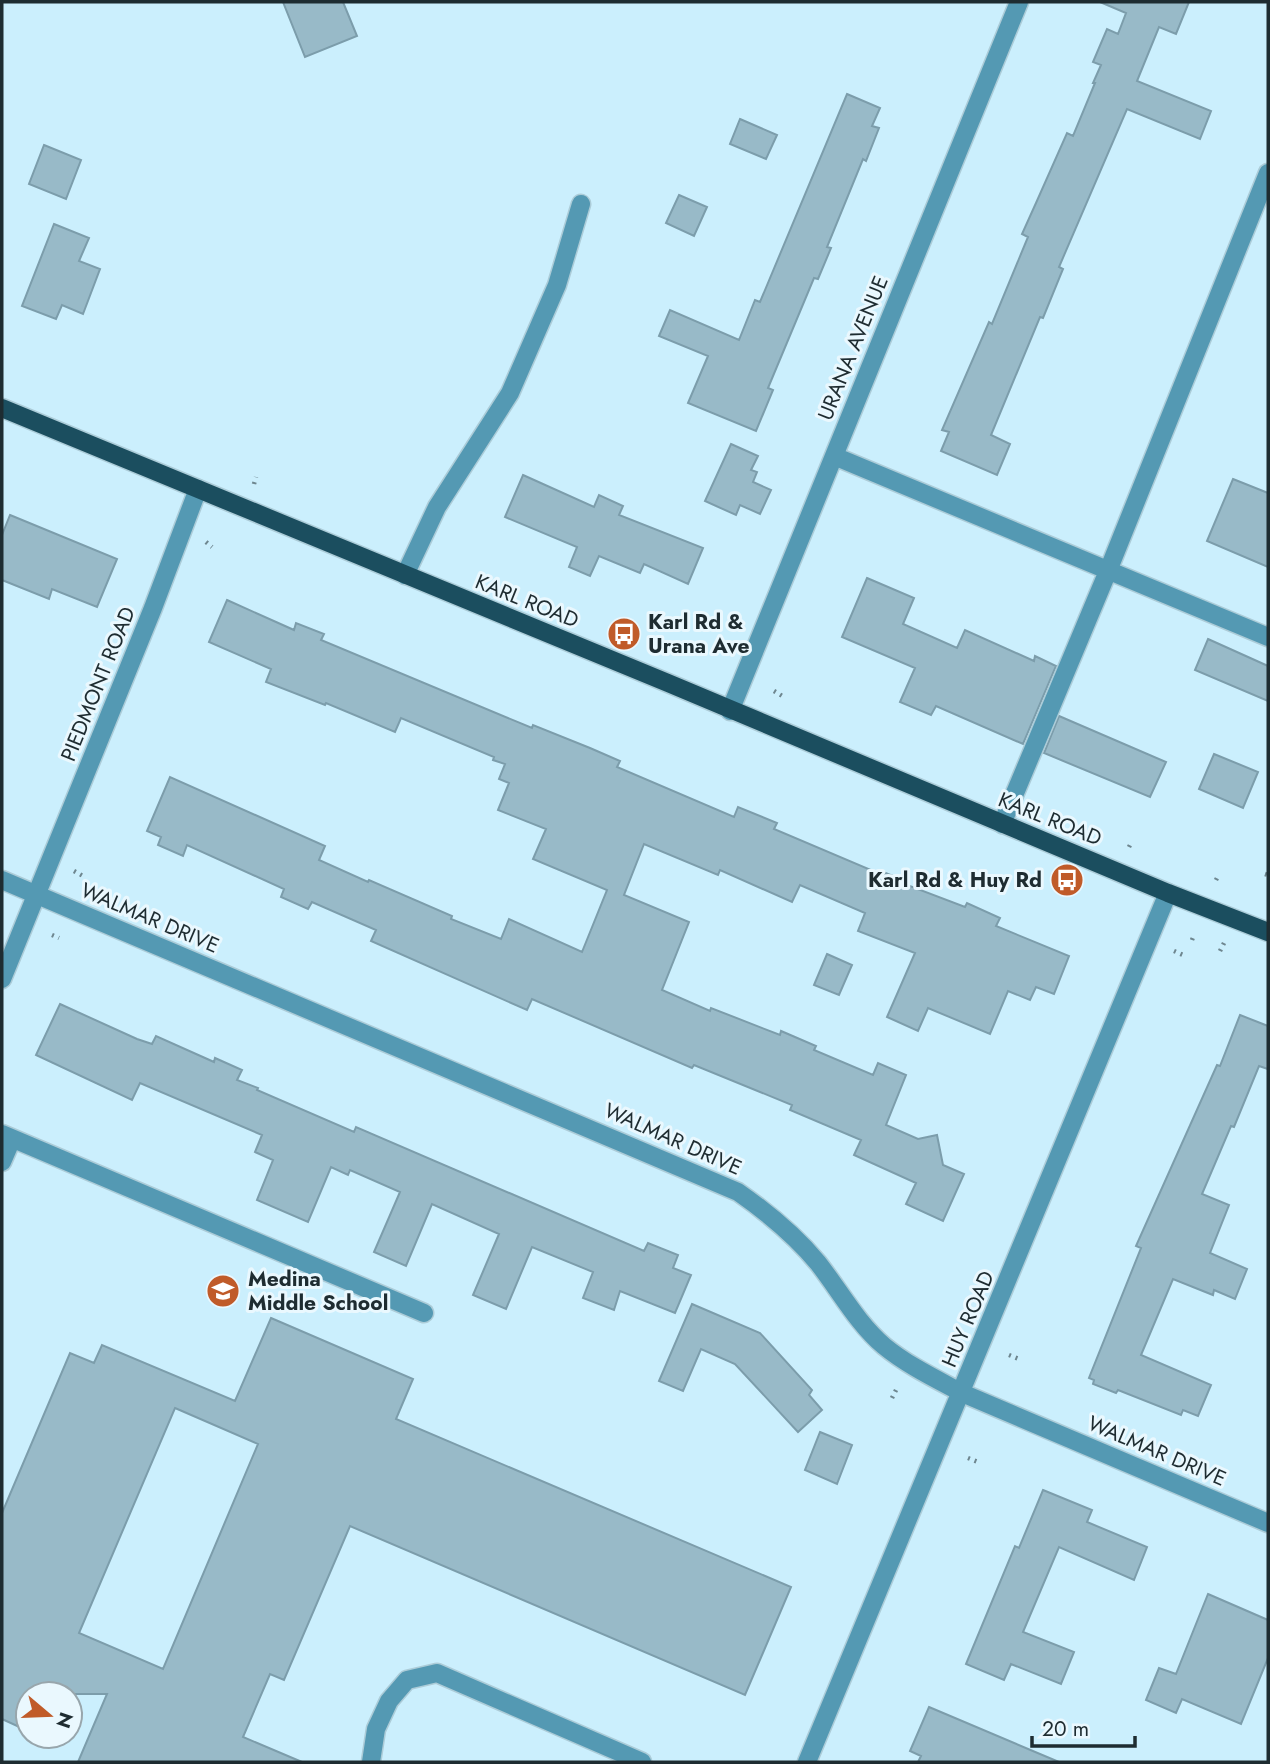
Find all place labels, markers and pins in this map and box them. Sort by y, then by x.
place label: Karl Rd & Urana Ave [648,607,750,661]
bus stop icon: Karl Rd & Urana Ave [605,615,643,653]
bus stop icon: Karl Rd & Huy Rd [1048,861,1086,899]
place label: Karl Rd & Huy Rd [868,865,1042,895]
place label: Medina Middle School [248,1264,388,1318]
school or university icon: Medina Middle School [204,1272,242,1310]

